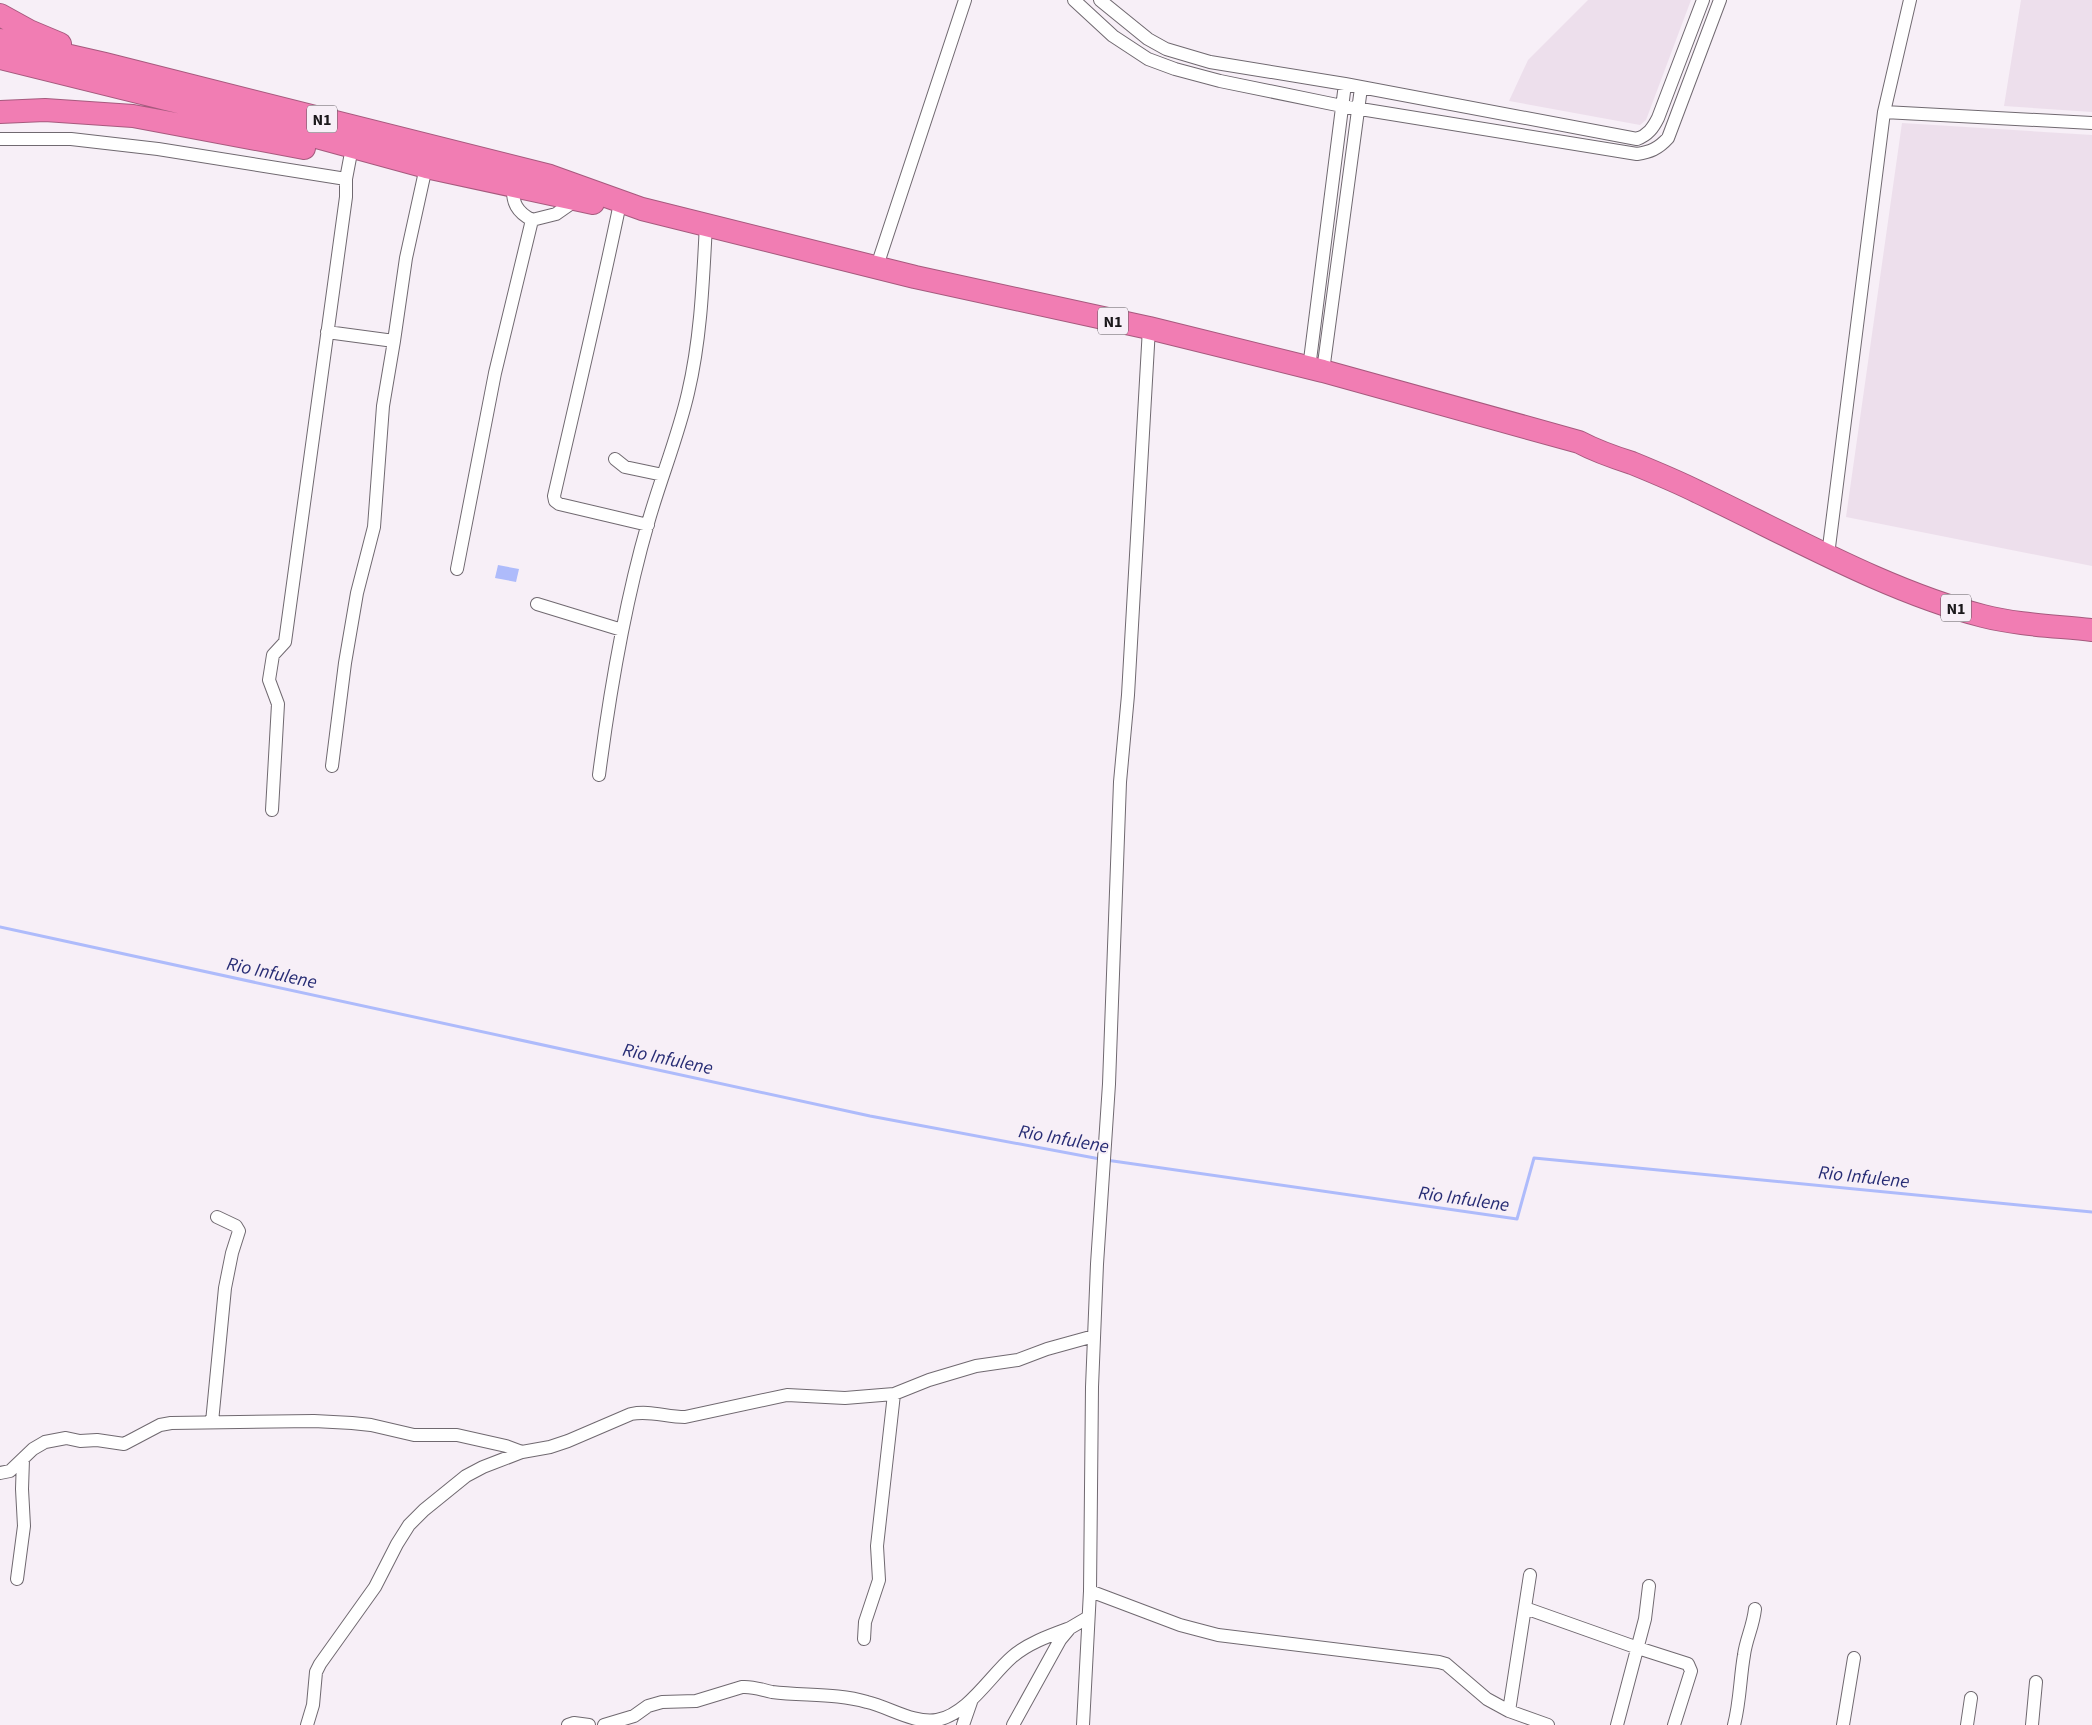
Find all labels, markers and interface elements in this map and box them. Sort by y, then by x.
road number: N1 [307,106,337,132]
road number: N1 [1098,308,1128,334]
road number: N1 [1941,594,1971,622]
water label: Rio Infulene [224,951,319,996]
water label: Rio Infulene [620,1037,715,1082]
water label: Rio Infulene [1016,1118,1111,1161]
water label: Rio Infulene [1817,1159,1911,1196]
water label: Rio Infulene [1417,1180,1511,1219]

